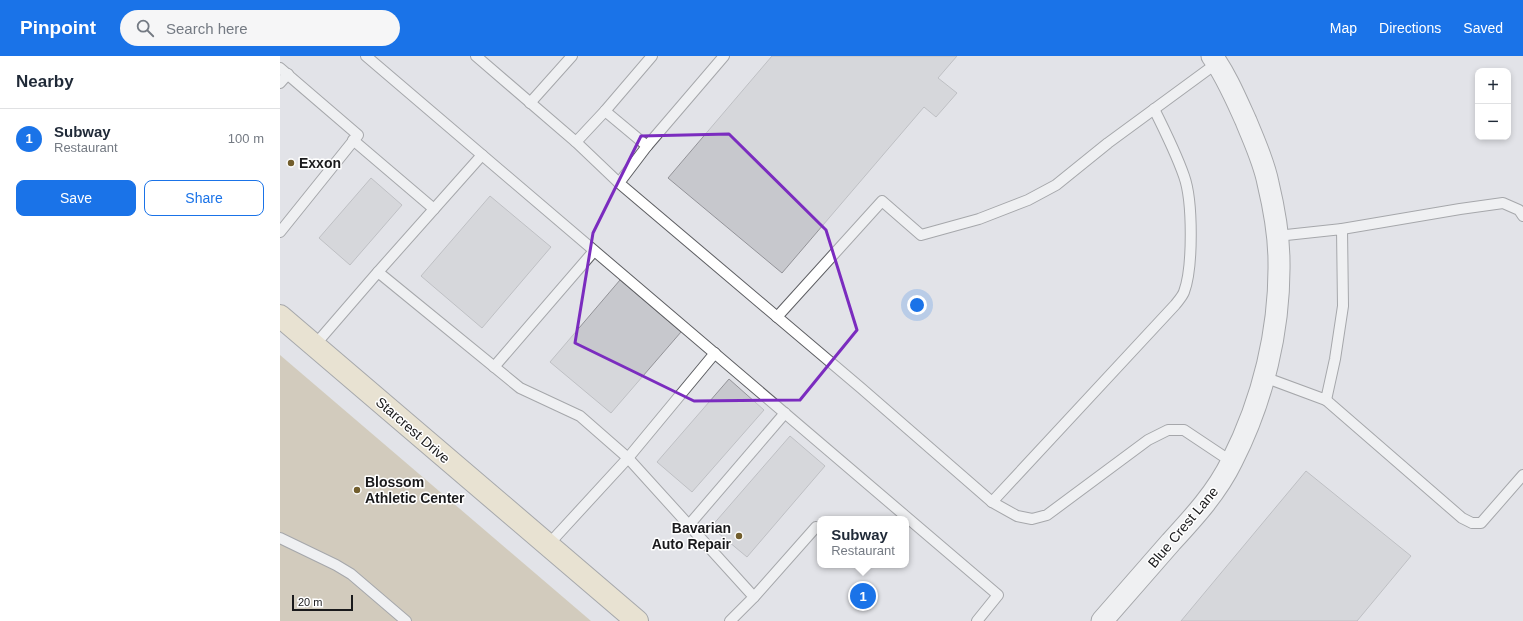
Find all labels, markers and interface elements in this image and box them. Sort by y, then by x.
search box [120,10,400,46]
text: Pinpoint [20,17,96,38]
icon: search [134,17,156,39]
text: Search here [166,20,248,37]
text: Map [1330,20,1357,36]
text: Directions [1379,20,1441,36]
text: Saved [1463,20,1503,36]
map controls [1475,68,1511,140]
button: + [1475,68,1511,104]
text: Nearby [16,72,74,91]
button: − [1475,104,1511,140]
text: Subway [54,123,111,140]
text: 1 [25,131,33,146]
text: 100 m [228,131,264,146]
text: Restaurant [54,140,118,155]
place label: Exxon [299,155,341,171]
marker: Exxon [286,158,296,168]
button: Save [16,180,136,216]
button: Share [144,180,264,216]
your location [907,295,927,315]
street label: Starcrest Drive [373,394,453,467]
place label: Blossom Athletic Center [365,474,465,506]
street label: Blue Crest Lane [1145,483,1222,571]
marker: Blossom Athletic Center [352,485,362,495]
popup [817,516,909,568]
place label: Bavarian Auto Repair [652,520,732,552]
text: Subway [831,526,888,543]
marker: Bavarian Auto Repair [734,531,744,541]
text: Restaurant [831,543,895,558]
pin: 1 [850,581,876,611]
scale bar [292,593,353,612]
text: 20 m [298,596,322,608]

